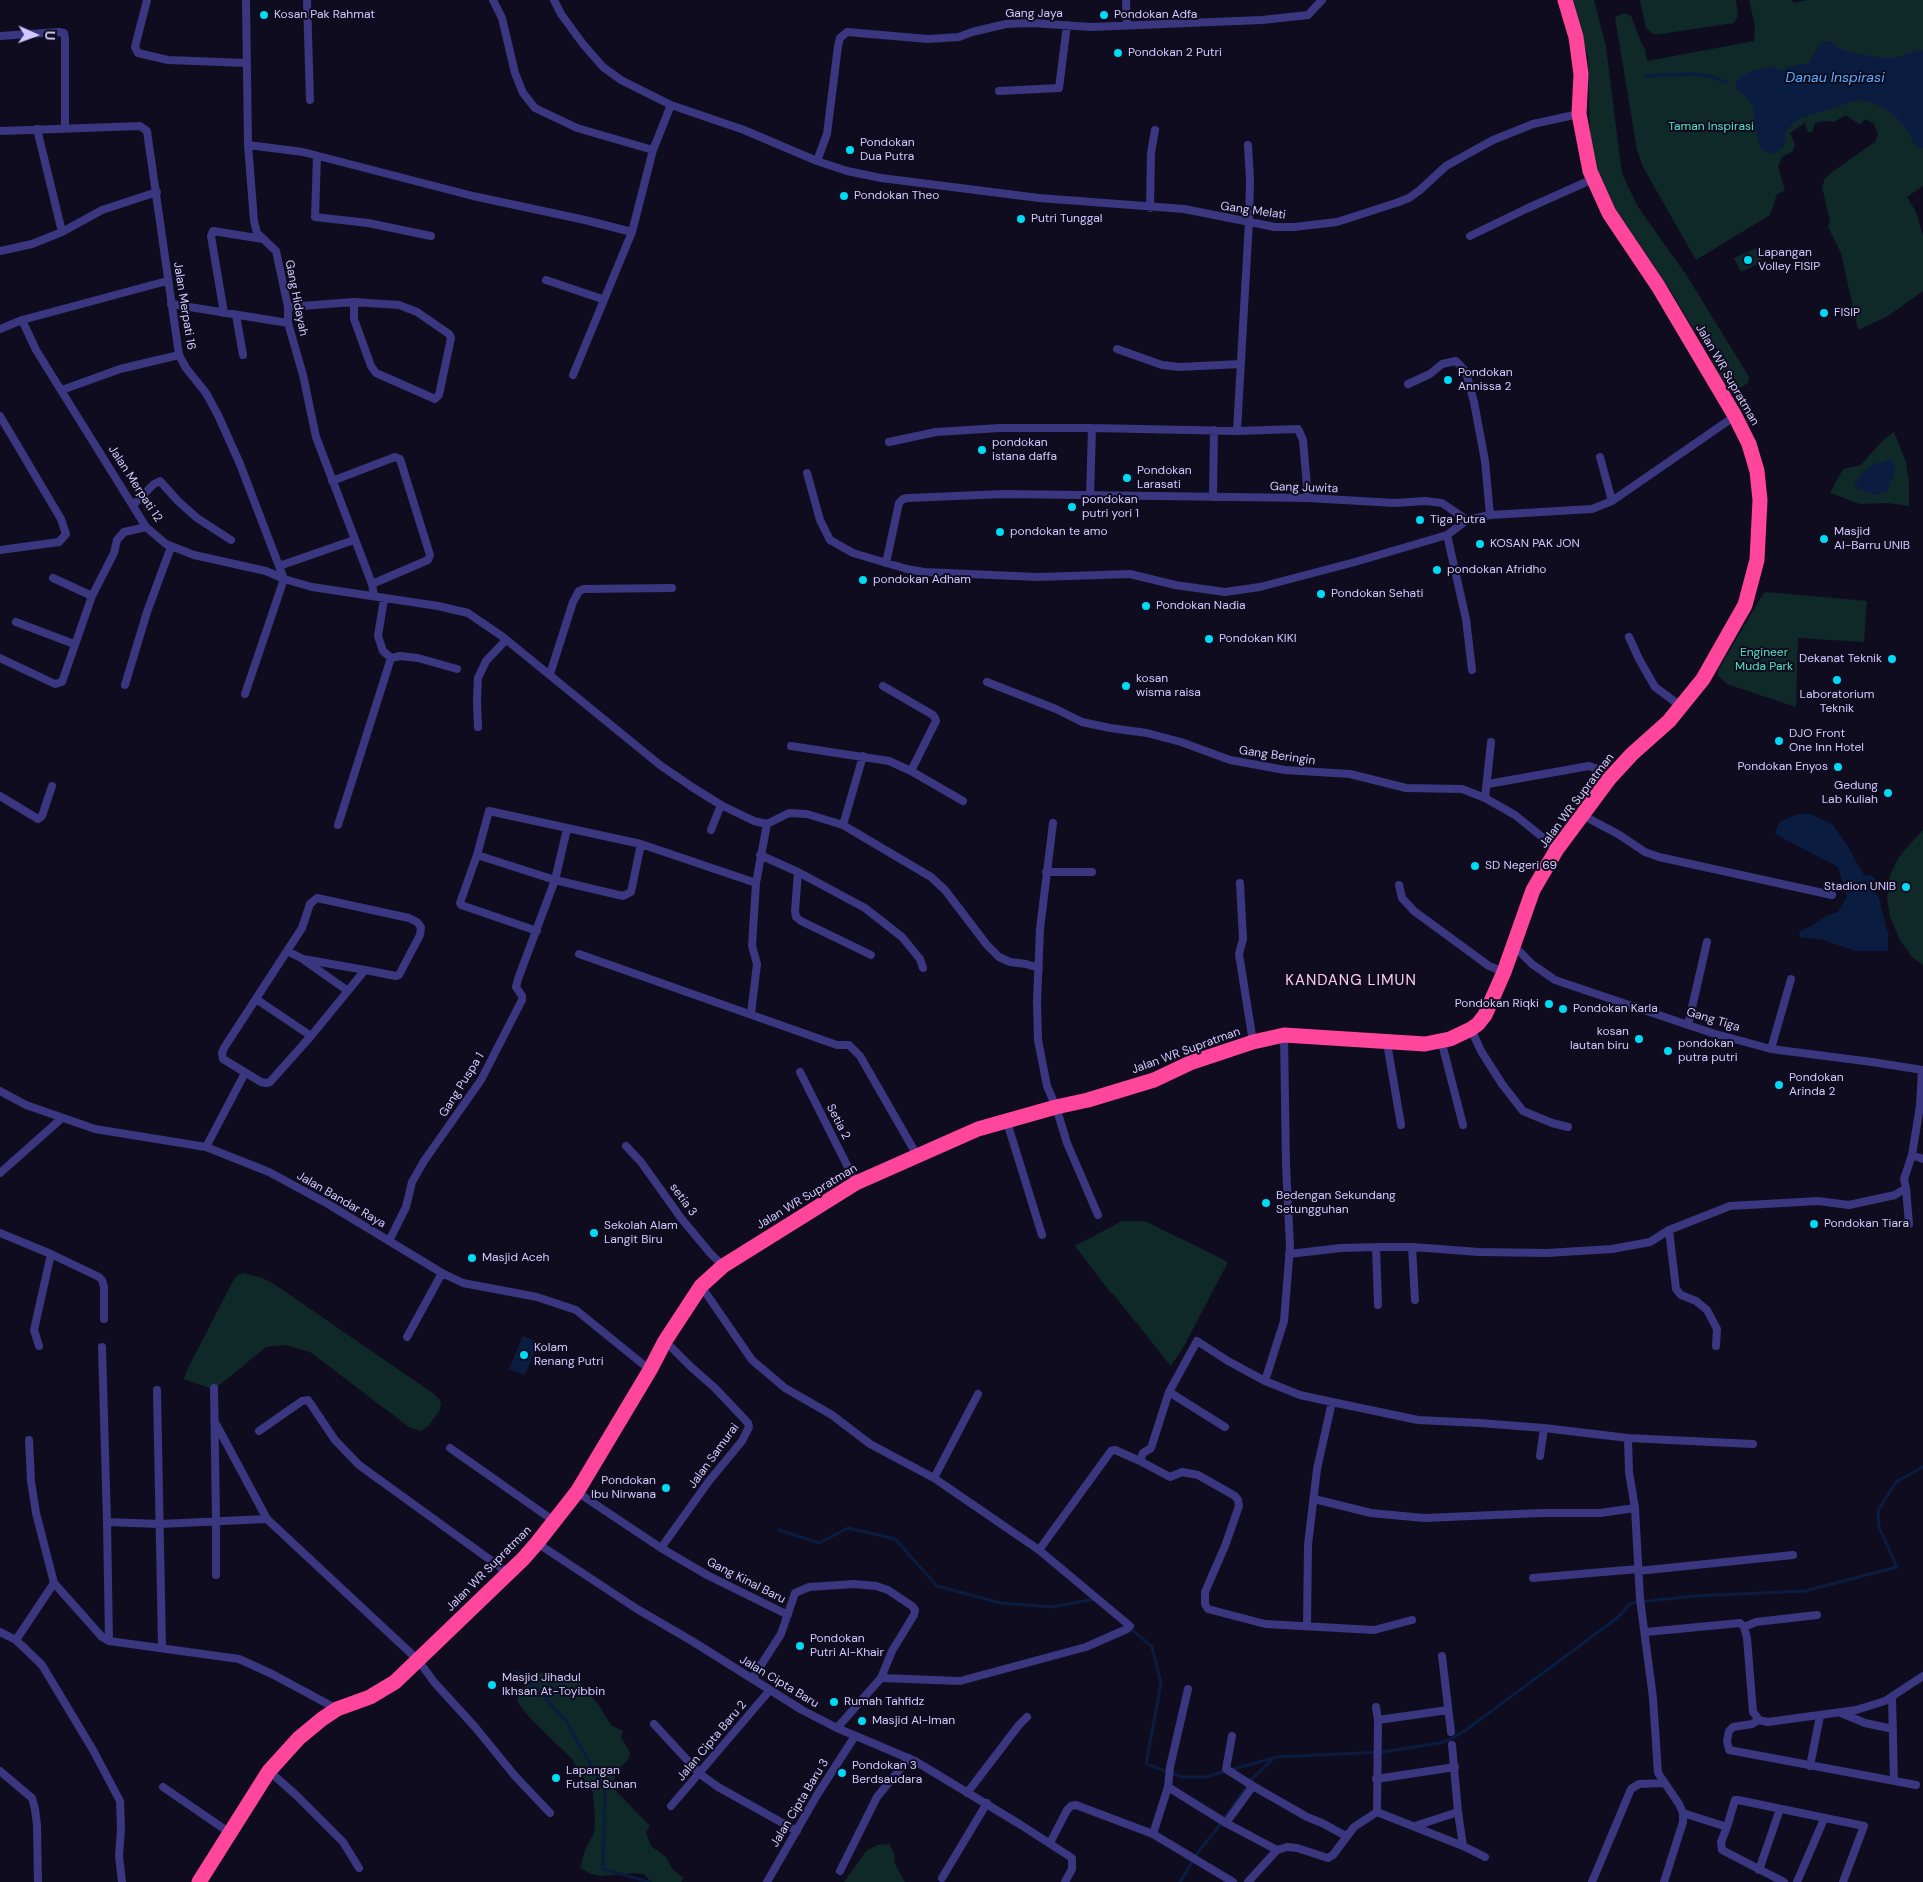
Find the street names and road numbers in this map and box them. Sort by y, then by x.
street label: Gang Jaya [1005,7,1063,21]
street label: Gang Melati [1219,199,1287,223]
street label: Gang Hidayah [282,259,310,337]
street label: Jalan Merpati 16 [170,261,198,351]
street label: Jalan WR Supratman [1692,322,1762,428]
street label: Jalan Merpati 12 [105,443,165,525]
street label: Gang Juwita [1269,480,1339,496]
street label: Gang Beringin [1238,744,1316,768]
street label: Jalan WR Supratman [1537,751,1617,851]
street label: Gang Tiga [1684,1005,1742,1035]
street label: Jalan WR Supratman [1130,1025,1242,1077]
street label: Gang Puspa 1 [436,1050,488,1120]
street label: Setia 2 [823,1102,853,1142]
street label: Jalan WR Supratman [754,1161,860,1233]
street label: Jalan Bandar Raya [294,1169,388,1231]
street label: setia 3 [666,1181,700,1219]
street label: Jalan Samurai [686,1421,742,1491]
street label: Jalan WR Supratman [443,1523,535,1615]
street label: Gang Kinal Baru [704,1555,788,1607]
street label: Jalan Cipta Baru [737,1653,821,1711]
street label: Jalan Cipta Baru 2 [674,1698,750,1784]
street label: Jalan Cipta Baru 3 [768,1756,832,1850]

